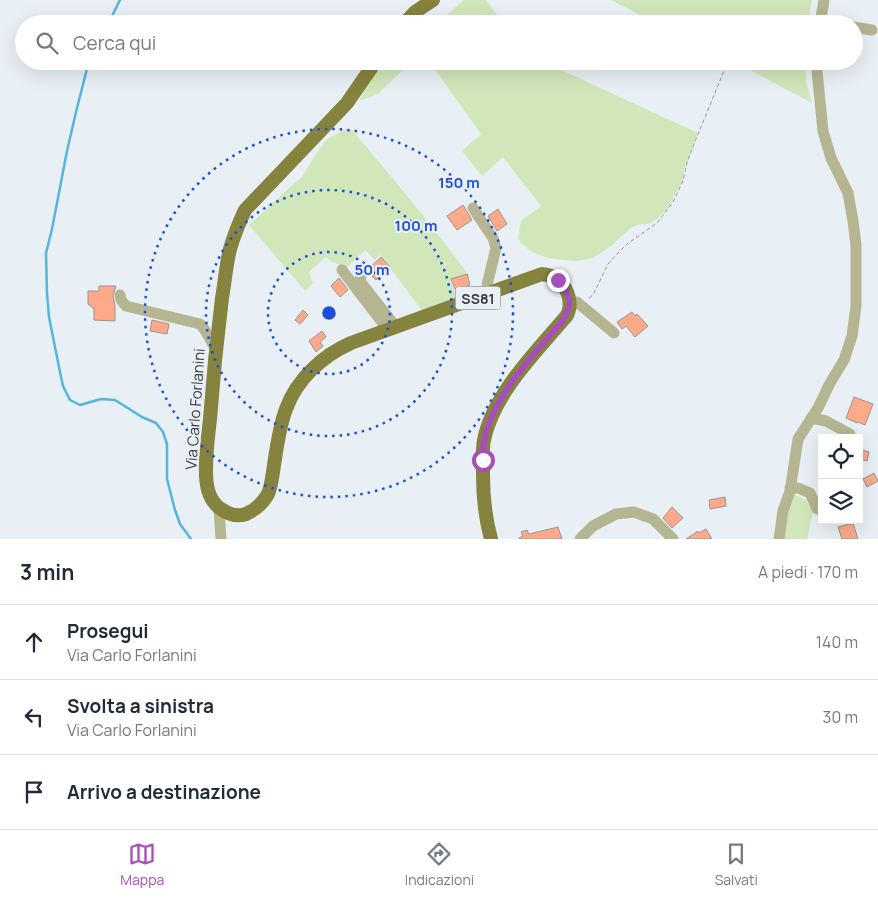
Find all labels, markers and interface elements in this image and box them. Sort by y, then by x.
search box [15,15,863,70]
icon: search [33,29,61,57]
text: Cerca qui [73,30,156,56]
text: 150 m [438,172,480,193]
text: 100 m [395,215,437,236]
text: 50 m [354,259,390,280]
route end [547,269,570,292]
road number: SS81 [456,286,500,310]
centre of rings [320,304,338,322]
street label: Via Carlo Forlanini [180,348,210,470]
map controls [818,434,863,524]
button: locate [818,434,863,479]
route start [472,449,495,472]
button: layers [818,479,863,524]
text: 3 min [20,558,74,586]
text: A piedi · 170 m [758,561,858,583]
text: Prosegui [67,618,149,644]
icon: ahead [20,628,48,656]
text: 140 m [816,631,858,653]
text: Via Carlo Forlanini [67,644,197,666]
text: Svolta a sinistra [67,693,214,719]
icon: left [20,703,48,731]
text: 30 m [823,706,858,728]
text: Via Carlo Forlanini [67,719,197,741]
icon: arrive [20,778,48,806]
text: Arrivo a destinazione [67,779,261,805]
tab: Mappa [120,840,164,889]
tab: Indicazioni [405,840,474,889]
tab: Salvati [715,840,758,889]

